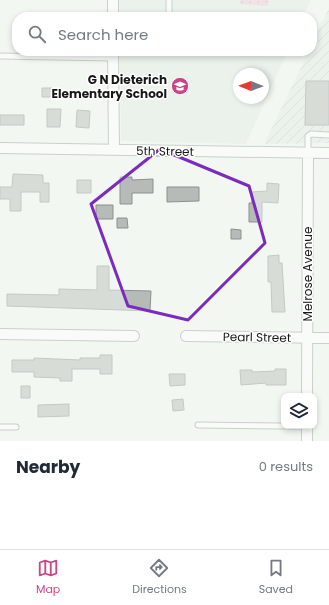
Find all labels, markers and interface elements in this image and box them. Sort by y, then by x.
search box [12,12,317,56]
icon: search [26,23,48,45]
text: Search here [58,24,148,45]
north arrow [233,68,269,104]
place label: G N Dieterich Elementary School [52,71,167,102]
school or university icon: G N Dieterich Elementary School [170,76,190,96]
street label: 5th Street [136,142,194,160]
street label: Melrose Avenue [299,227,316,321]
street label: Pearl Street [223,328,291,346]
map controls [281,393,317,429]
button: layers [281,393,317,429]
text: Nearby [16,455,80,479]
text: 0 results [259,457,313,476]
tab: Map [36,557,60,598]
tab: Directions [132,557,187,598]
tab: Saved [259,557,293,598]

